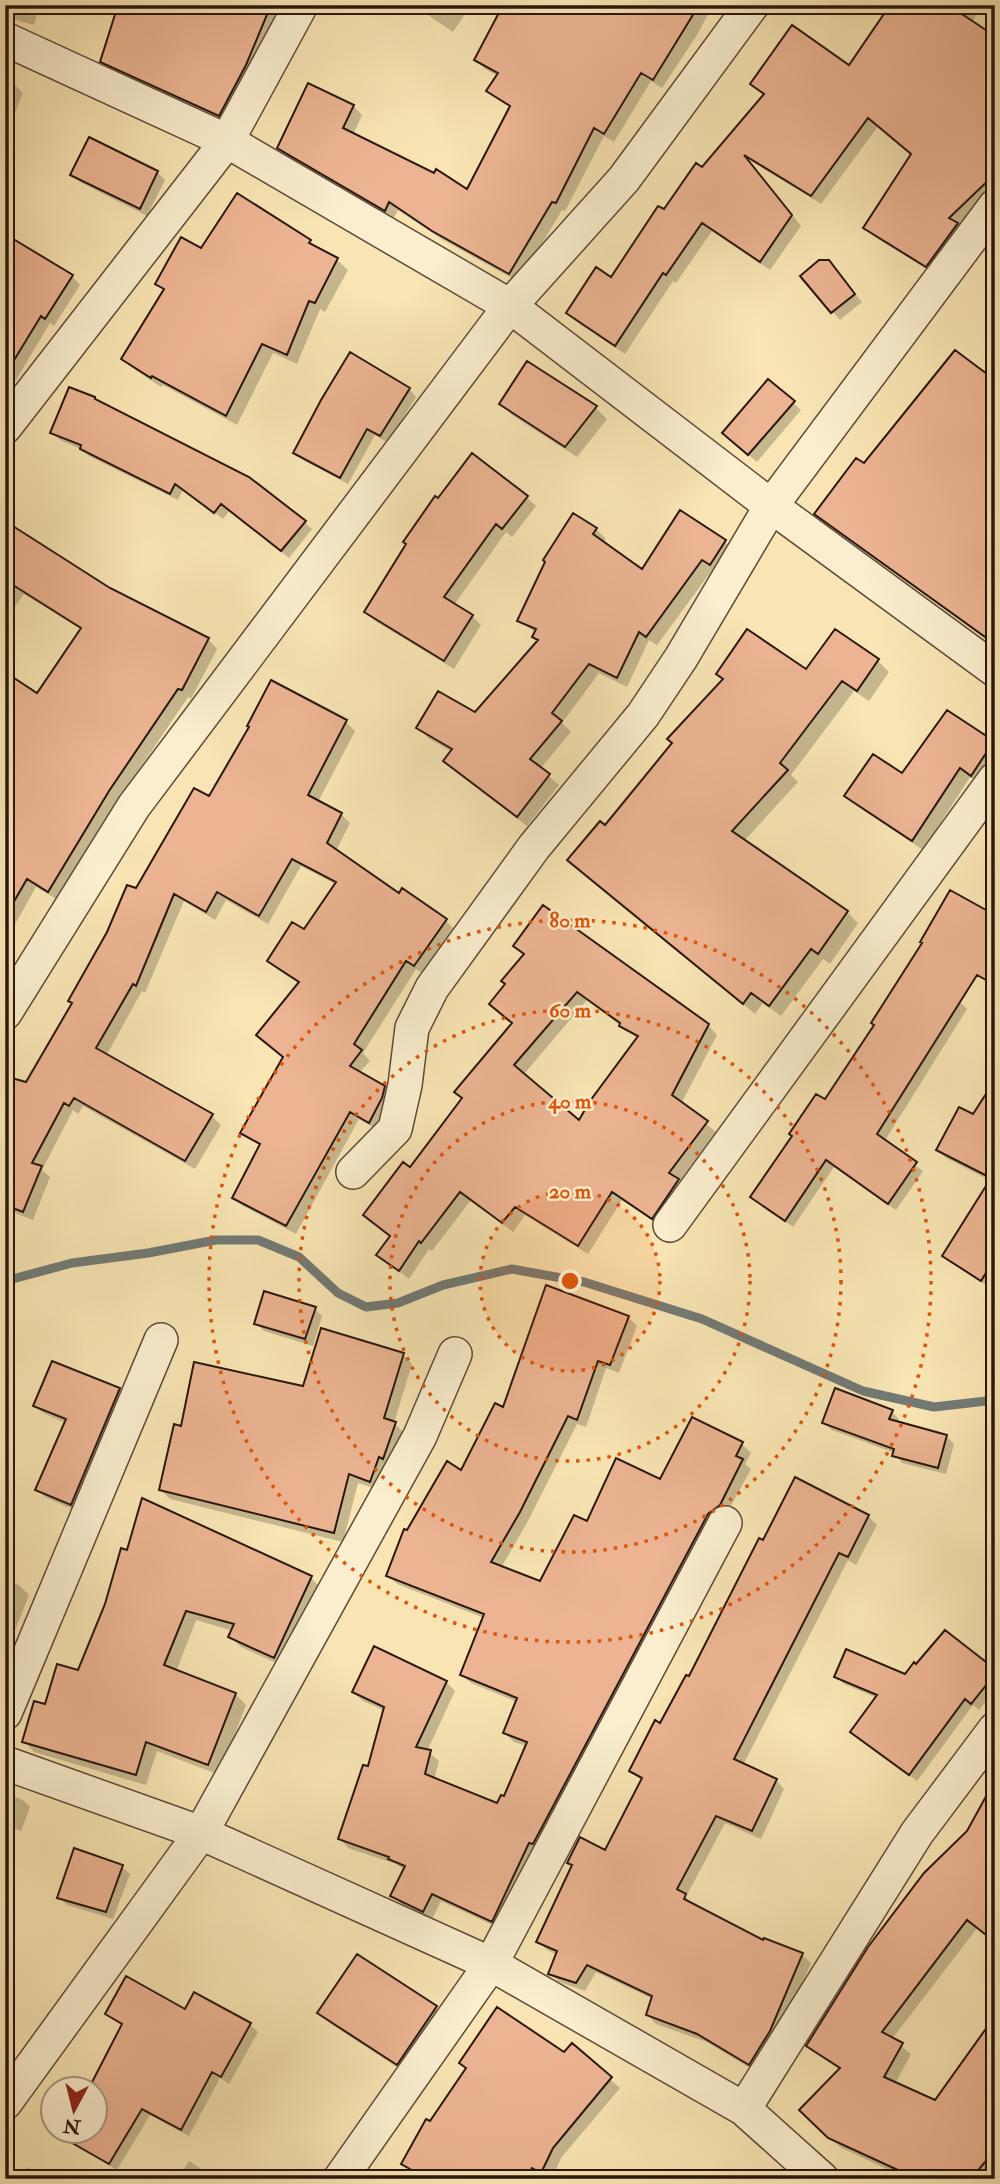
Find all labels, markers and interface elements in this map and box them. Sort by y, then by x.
text: 80 m [549,907,591,934]
text: 60 m [549,997,592,1024]
text: 40 m [548,1088,592,1115]
text: 20 m [549,1178,592,1205]
centre of rings [558,1269,582,1293]
north arrow [38,2076,108,2146]
text: N [61,2113,83,2139]

